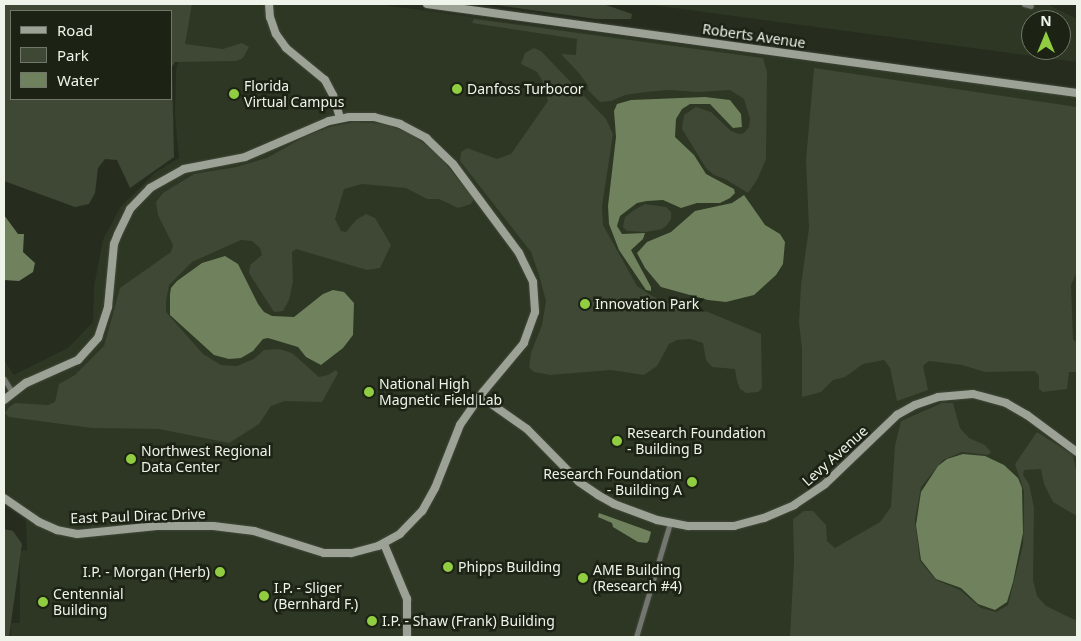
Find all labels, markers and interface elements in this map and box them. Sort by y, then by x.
legend [10,10,172,100]
north arrow [1021,10,1071,60]
text: N [1040,11,1052,30]
text: Road [57,20,93,40]
street label: Roberts Avenue [701,20,807,52]
text: Park [57,45,89,65]
text: Water [57,70,99,90]
place label: Florida Virtual Campus [244,78,344,110]
place label: Danfoss Turbocor [467,81,584,97]
marker: Danfoss Turbocor [451,83,463,95]
marker: Florida Virtual Campus [228,88,240,100]
place label: Innovation Park [595,296,699,312]
marker: Innovation Park [579,298,591,310]
place label: National High Magnetic Field Lab [379,376,502,408]
marker: National High Magnetic Field Lab [363,386,375,398]
street label: Levy Avenue [799,422,871,490]
place label: Research Foundation - Building B [627,425,766,458]
marker: Research Foundation - Building B [611,435,623,447]
place label: Northwest Regional Data Center [141,443,271,476]
marker: Northwest Regional Data Center [125,453,137,465]
place label: Research Foundation - Building A [543,466,682,498]
marker: Research Foundation - Building A [686,476,698,488]
street label: East Paul Dirac Drive [70,505,206,527]
place label: Phipps Building [458,559,561,575]
marker: Phipps Building [442,561,454,573]
place label: AME Building (Research #4) [593,562,682,594]
place label: I.P. - Morgan (Herb) [83,564,210,580]
marker: I.P. - Morgan (Herb) [214,566,226,578]
marker: AME Building (Research #4) [577,572,589,584]
place label: I.P. - Sliger (Bernhard F.) [274,580,358,612]
place label: Centennial Building [53,586,124,618]
marker: I.P. - Sliger (Bernhard F.) [258,590,270,602]
marker: Centennial Building [37,596,49,608]
place label: I.P. - Shaw (Frank) Building [382,613,555,629]
marker: I.P. - Shaw (Frank) Building [366,615,378,627]

